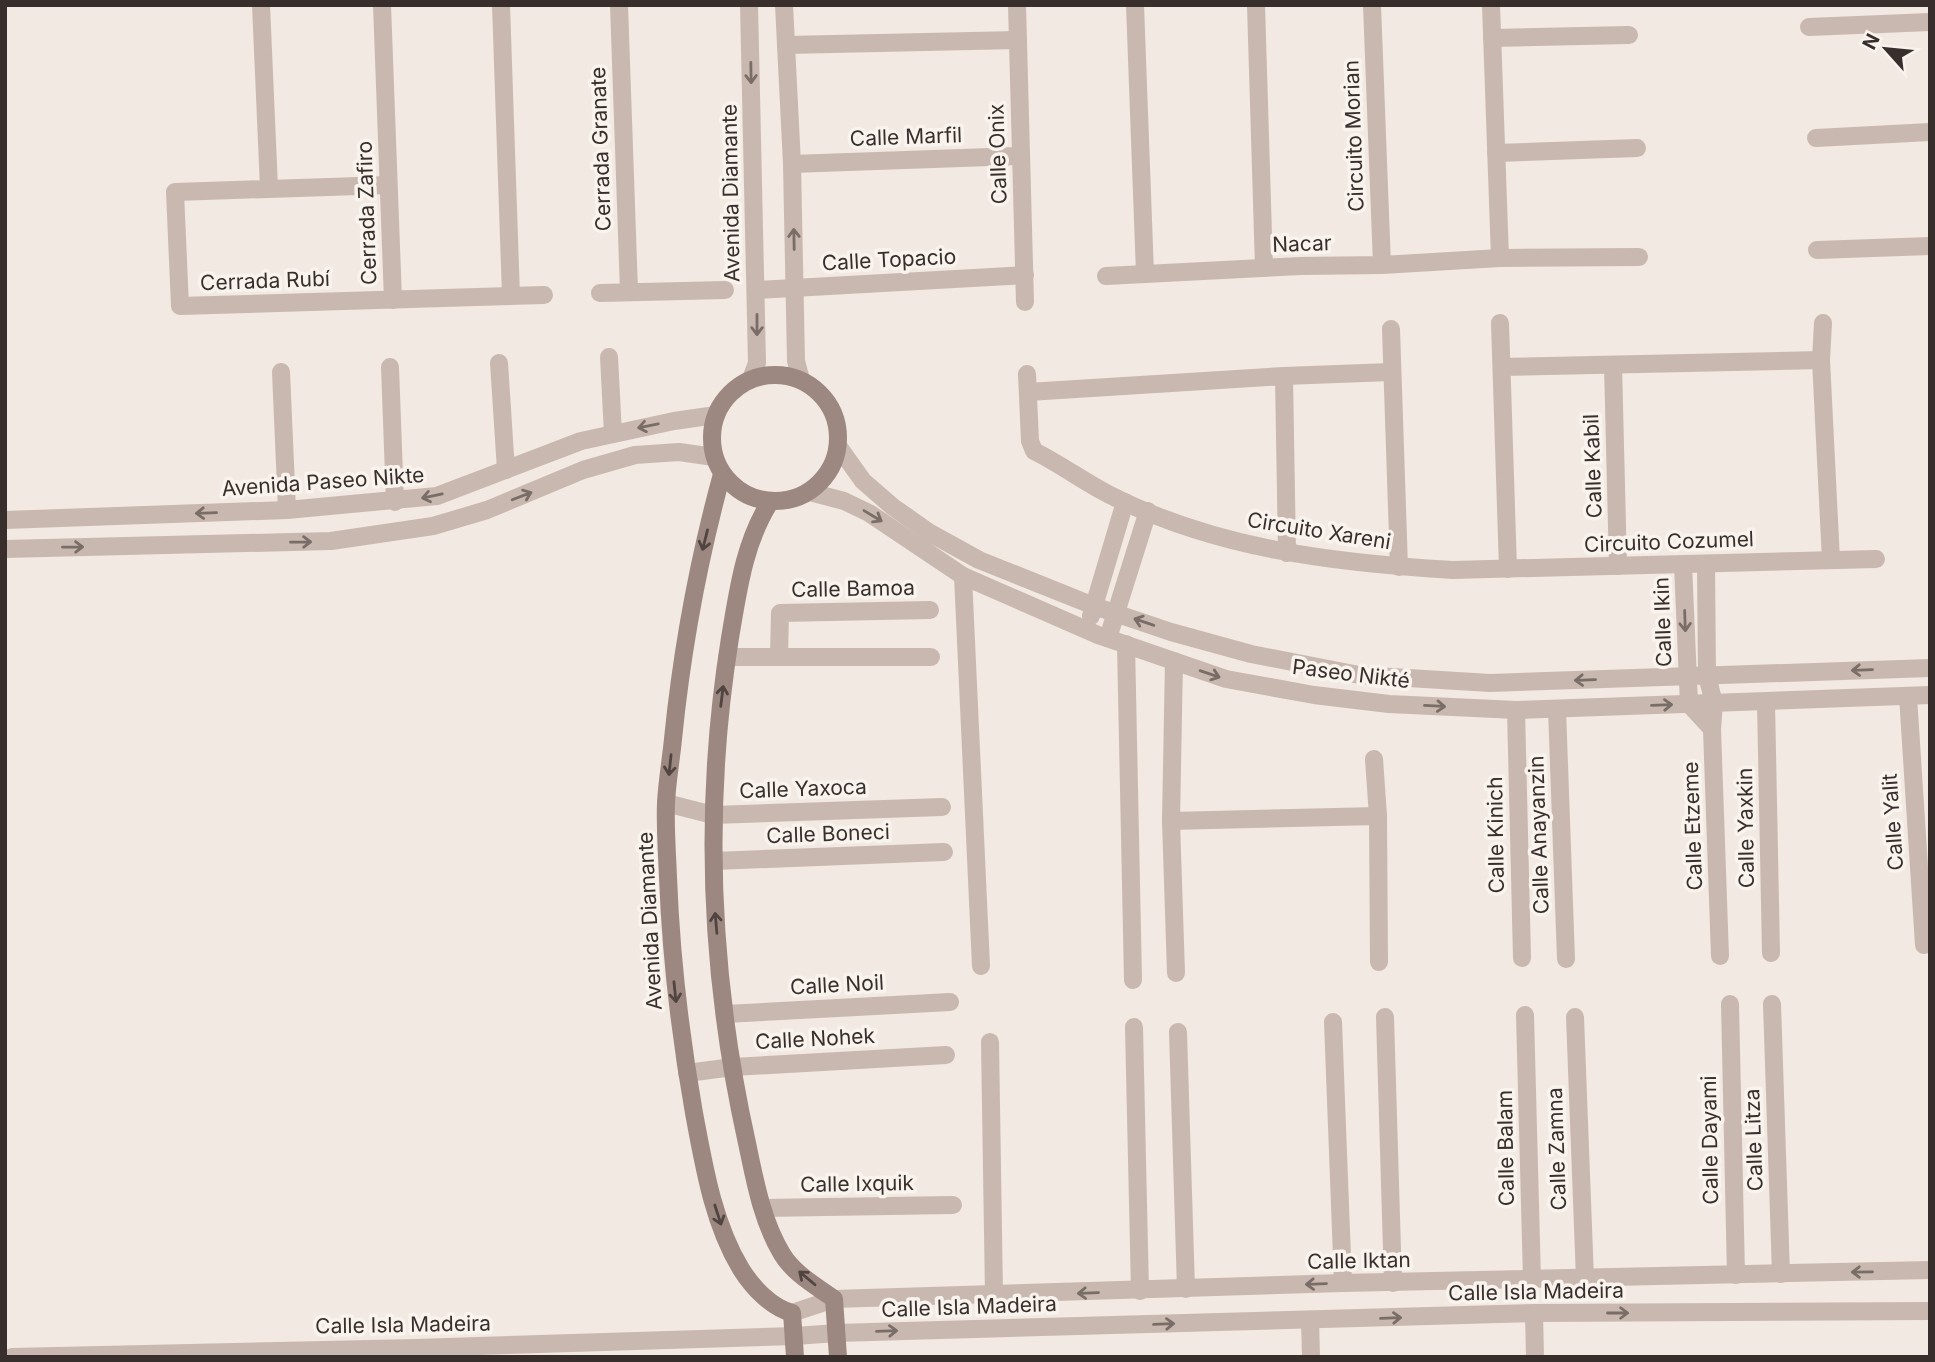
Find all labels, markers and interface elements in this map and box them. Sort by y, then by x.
north arrow [1851,14,1921,84]
text: N [1858,30,1885,53]
street label: Circuito Morian [1338,60,1369,212]
one-way arrow [744,62,758,85]
street label: Cerrada Granate [585,66,616,232]
street label: Calle Onix [983,103,1012,205]
street label: Avenida Diamante [716,104,745,282]
street label: Calle Marfil [849,122,963,151]
street label: Cerrada Zafiro [351,141,382,285]
one-way arrow [787,227,800,250]
street label: Nacar [1272,230,1332,257]
street label: Calle Topacio [821,243,957,276]
street label: Cerrada Rubí [200,266,331,295]
one-way arrow [750,314,764,337]
street label: Calle Kabil [1578,413,1607,519]
one-way arrow [637,420,660,434]
street label: Avenida Paseo Nikte [221,462,425,501]
one-way arrow [421,489,444,503]
one-way arrow [511,489,533,502]
one-way arrow [195,506,218,520]
street label: Circuito Xareni [1246,507,1393,554]
one-way arrow [862,509,882,523]
street label: Circuito Cozumel [1584,526,1754,557]
one-way arrow [698,529,711,551]
one-way arrow [289,535,312,548]
one-way arrow [62,540,85,554]
street label: Calle Bamoa [791,575,915,602]
street label: Calle Ikin [1648,577,1677,667]
one-way arrow [1679,609,1692,632]
one-way arrow [1134,615,1156,627]
street label: Paseo Nikté [1291,654,1411,693]
one-way arrow [1850,664,1873,677]
one-way arrow [1199,669,1221,681]
one-way arrow [1574,673,1597,687]
one-way arrow [716,685,729,708]
one-way arrow [1651,699,1674,712]
one-way arrow [1423,700,1446,713]
one-way arrow [663,753,676,776]
street label: Calle Anayanzin [1523,755,1554,915]
street label: Calle Etzeme [1678,761,1707,891]
street label: Calle Yaxkin [1732,768,1759,888]
street label: Calle Yalit [1877,773,1908,871]
street label: Calle Yaxoca [739,774,867,803]
street label: Calle Kinich [1482,776,1509,894]
street label: Calle Boneci [766,819,890,848]
street label: Avenida Diamante [632,831,667,1011]
one-way arrow [709,912,722,934]
street label: Calle Noil [789,970,885,999]
one-way arrow [669,980,682,1003]
street label: Calle Nohek [754,1023,876,1054]
street label: Calle Dayami [1696,1075,1723,1205]
street label: Calle Zamna [1542,1087,1571,1211]
street label: Calle Litza [1739,1088,1768,1192]
street label: Calle Balam [1492,1090,1519,1206]
street label: Calle Ixquik [800,1170,915,1197]
one-way arrow [713,1204,725,1226]
street label: Calle Iktan [1307,1247,1411,1274]
one-way arrow [1850,1265,1873,1279]
one-way arrow [798,1271,816,1286]
street label: Calle Isla Madeira [1448,1277,1624,1306]
one-way arrow [1304,1278,1327,1291]
one-way arrow [1077,1286,1100,1299]
street label: Calle Isla Madeira [881,1291,1057,1322]
one-way arrow [1607,1306,1630,1320]
street label: Calle Isla Madeira [315,1310,491,1339]
one-way arrow [1379,1311,1402,1324]
one-way arrow [1152,1318,1175,1331]
one-way arrow [875,1325,898,1338]

